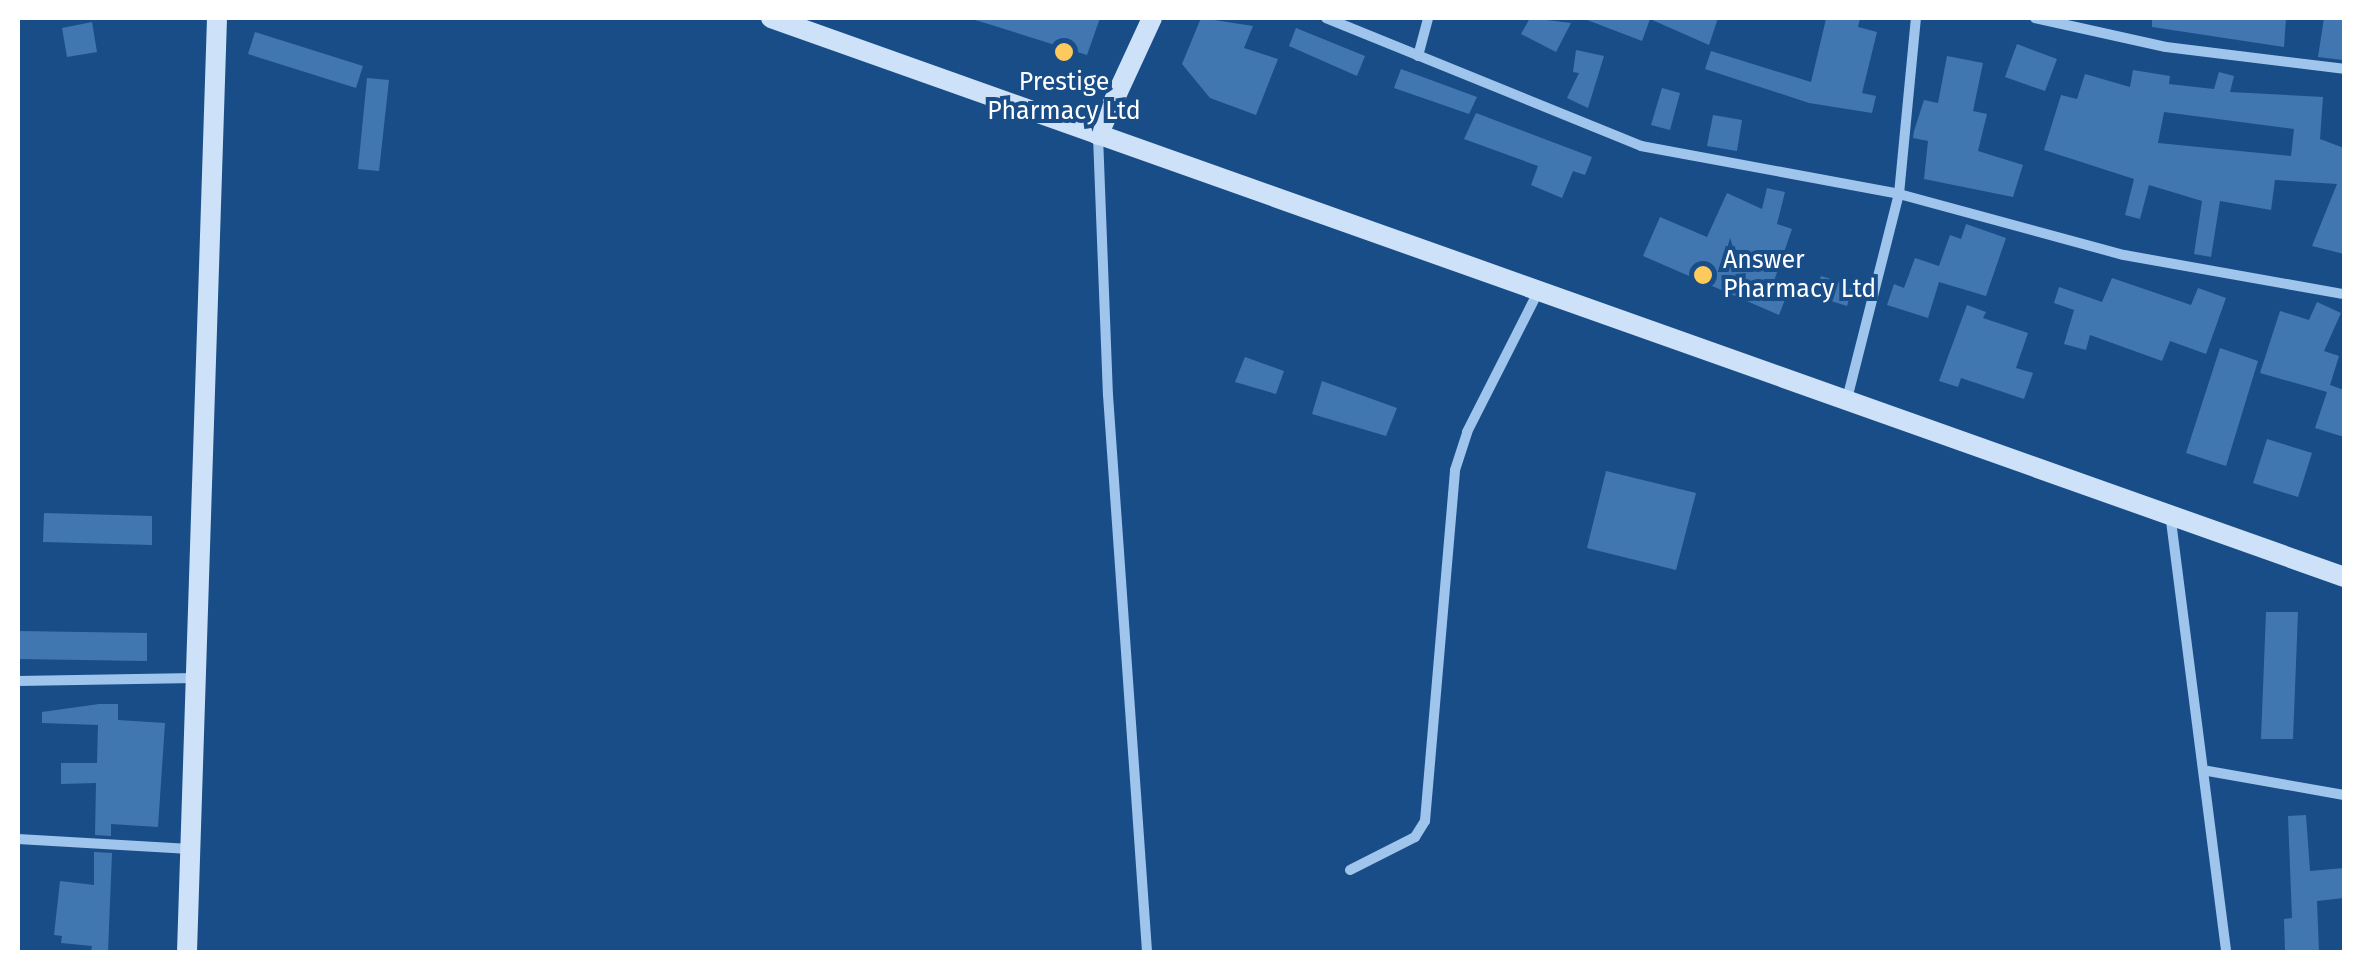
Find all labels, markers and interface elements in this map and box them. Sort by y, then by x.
marker: Prestige Pharmacy Ltd [1053,41,1075,63]
place label: Prestige Pharmacy Ltd [987,68,1141,127]
place label: Answer Pharmacy Ltd [1723,246,1876,305]
marker: Answer Pharmacy Ltd [1692,264,1714,286]

